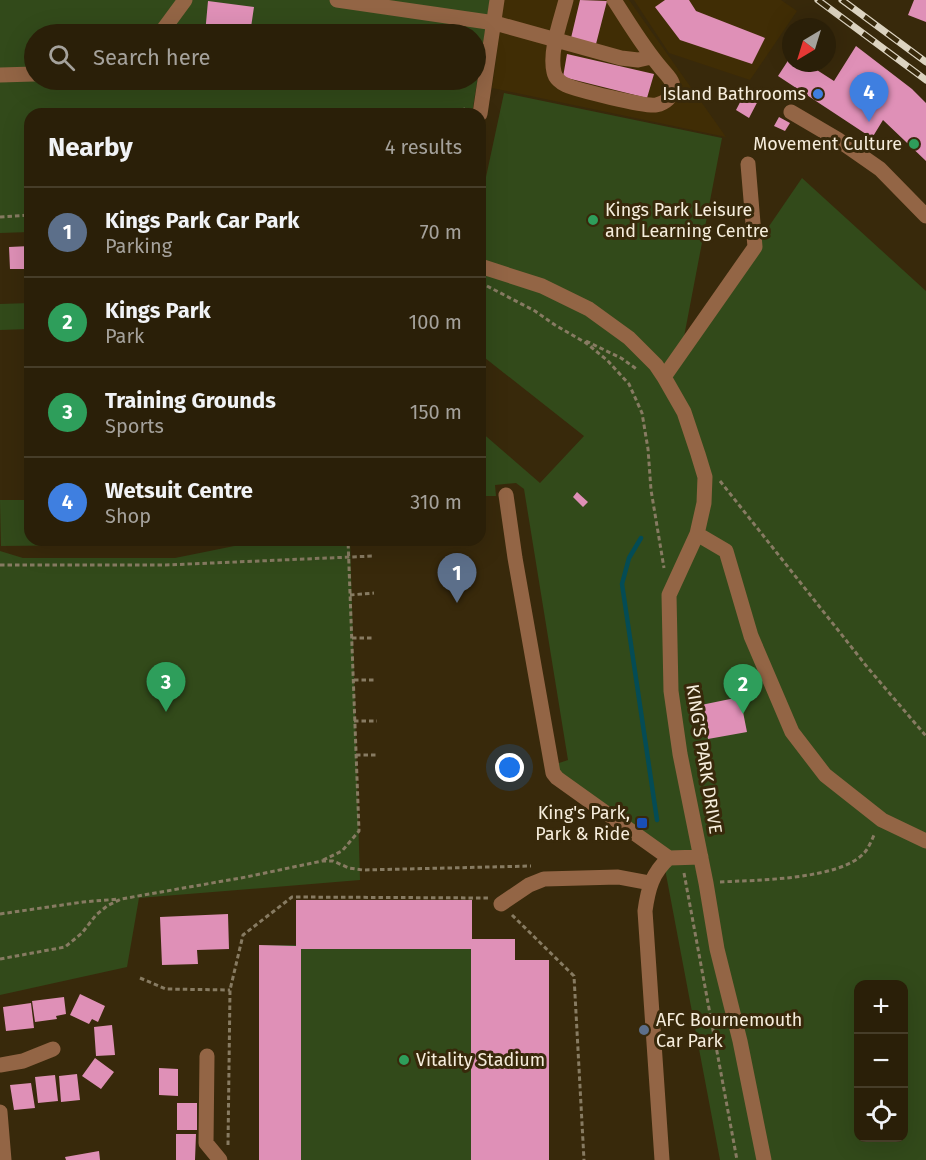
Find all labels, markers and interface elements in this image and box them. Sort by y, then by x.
north arrow [782,18,836,72]
search box [24,24,486,90]
icon: search [45,41,78,74]
text: Search here [93,44,211,71]
pin: 4 [850,72,888,122]
place label: Island Bathrooms [662,83,806,105]
marker: Island Bathrooms [811,87,825,101]
text: Nearby [48,132,133,163]
place label: Movement Culture [753,133,902,155]
text: 4 results [385,135,462,159]
marker: Movement Culture [907,137,921,151]
place label: Kings Park Leisure and Learning Centre [605,199,769,242]
text: Kings Park Car Park [105,207,299,234]
marker: Kings Park Leisure and Learning Centre [586,213,600,227]
text: 1 [63,220,72,244]
text: 70 m [420,220,462,244]
text: Parking [105,234,172,258]
text: Kings Park [105,297,211,324]
text: 2 [62,310,73,334]
text: 100 m [409,310,462,334]
text: Park [105,324,144,348]
text: Training Grounds [105,387,276,414]
text: 3 [62,400,73,424]
text: 150 m [410,400,462,424]
text: Sports [105,414,164,438]
text: Wetsuit Centre [105,477,253,504]
text: 4 [62,490,73,514]
text: 310 m [410,490,462,514]
text: Shop [105,504,151,528]
pin: 1 [438,554,476,603]
pin: 3 [146,662,186,712]
pin: 2 [724,664,762,714]
street label: KING'S PARK DRIVE [681,683,727,835]
your location [495,753,524,782]
place label: King's Park, Park & Ride [535,802,630,845]
marker: King's Park, Park & Ride [635,816,649,830]
map controls [854,980,908,1142]
button: + [854,980,908,1034]
place label: AFC Bournemouth Car Park [656,1009,802,1052]
marker: AFC Bournemouth Car Park [637,1023,651,1037]
button: − [854,1034,908,1088]
place label: Vitality Stadium [416,1049,545,1071]
marker: Vitality Stadium [397,1053,411,1067]
button: locate [854,1088,908,1142]

